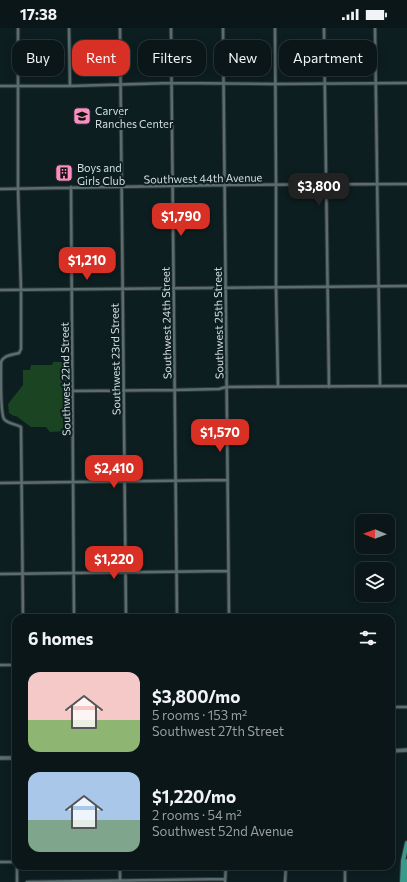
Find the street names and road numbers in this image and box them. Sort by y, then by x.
street label: Southwest 44th Avenue [144,170,263,186]
street label: Southwest 24th Street [159,266,173,379]
street label: Southwest 25th Street [211,266,225,379]
street label: Southwest 23rd Street [108,302,122,415]
street label: Southwest 22nd Street [57,321,72,436]

